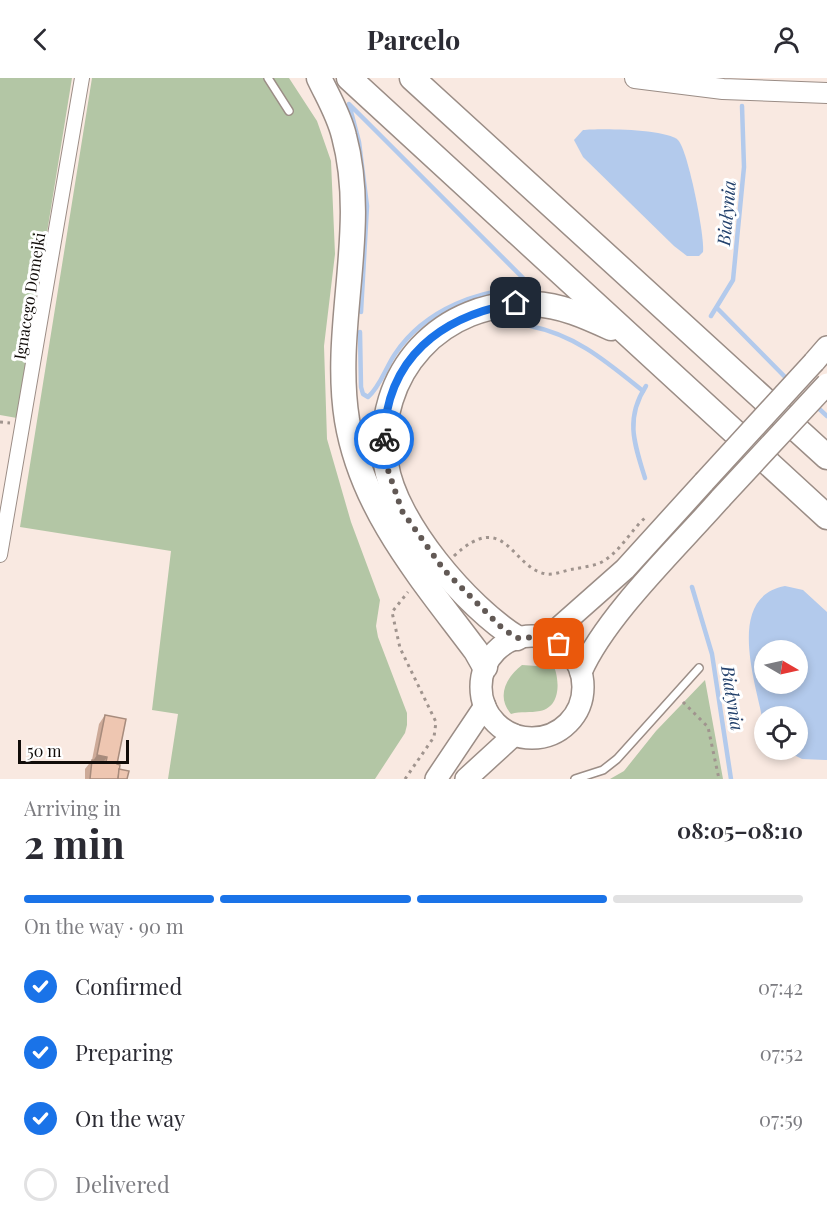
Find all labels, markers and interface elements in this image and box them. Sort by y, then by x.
text: Parcelo [367,21,460,57]
icon: back [24,23,57,56]
icon: person [770,23,803,56]
water label: Białynia [711,179,741,248]
street label: Ignacego Domejki [9,231,49,361]
pin [490,277,541,328]
icon: home [499,286,532,319]
courier [354,409,414,469]
icon: bike [368,423,401,456]
pin [533,618,584,669]
icon: bag [542,627,575,660]
north arrow [754,640,808,694]
map controls [754,640,808,760]
water label: Białynia [716,663,750,732]
button: locate [754,706,808,760]
scale bar [18,737,129,764]
text: 50 m [27,740,61,761]
text: Arriving in [24,794,121,821]
text: 08:05–08:10 [677,815,803,845]
text: 2 min [24,817,125,869]
text: On the way · 90 m [24,912,184,939]
icon: check [24,970,57,1003]
text: Confirmed [75,971,182,1001]
text: 07:42 [758,973,803,1000]
icon: check [24,1036,57,1069]
text: Preparing [75,1037,173,1067]
text: 07:52 [760,1039,803,1066]
icon: check [24,1102,57,1135]
text: On the way [75,1103,185,1133]
text: 07:59 [759,1105,803,1132]
text: Delivered [75,1169,170,1199]

